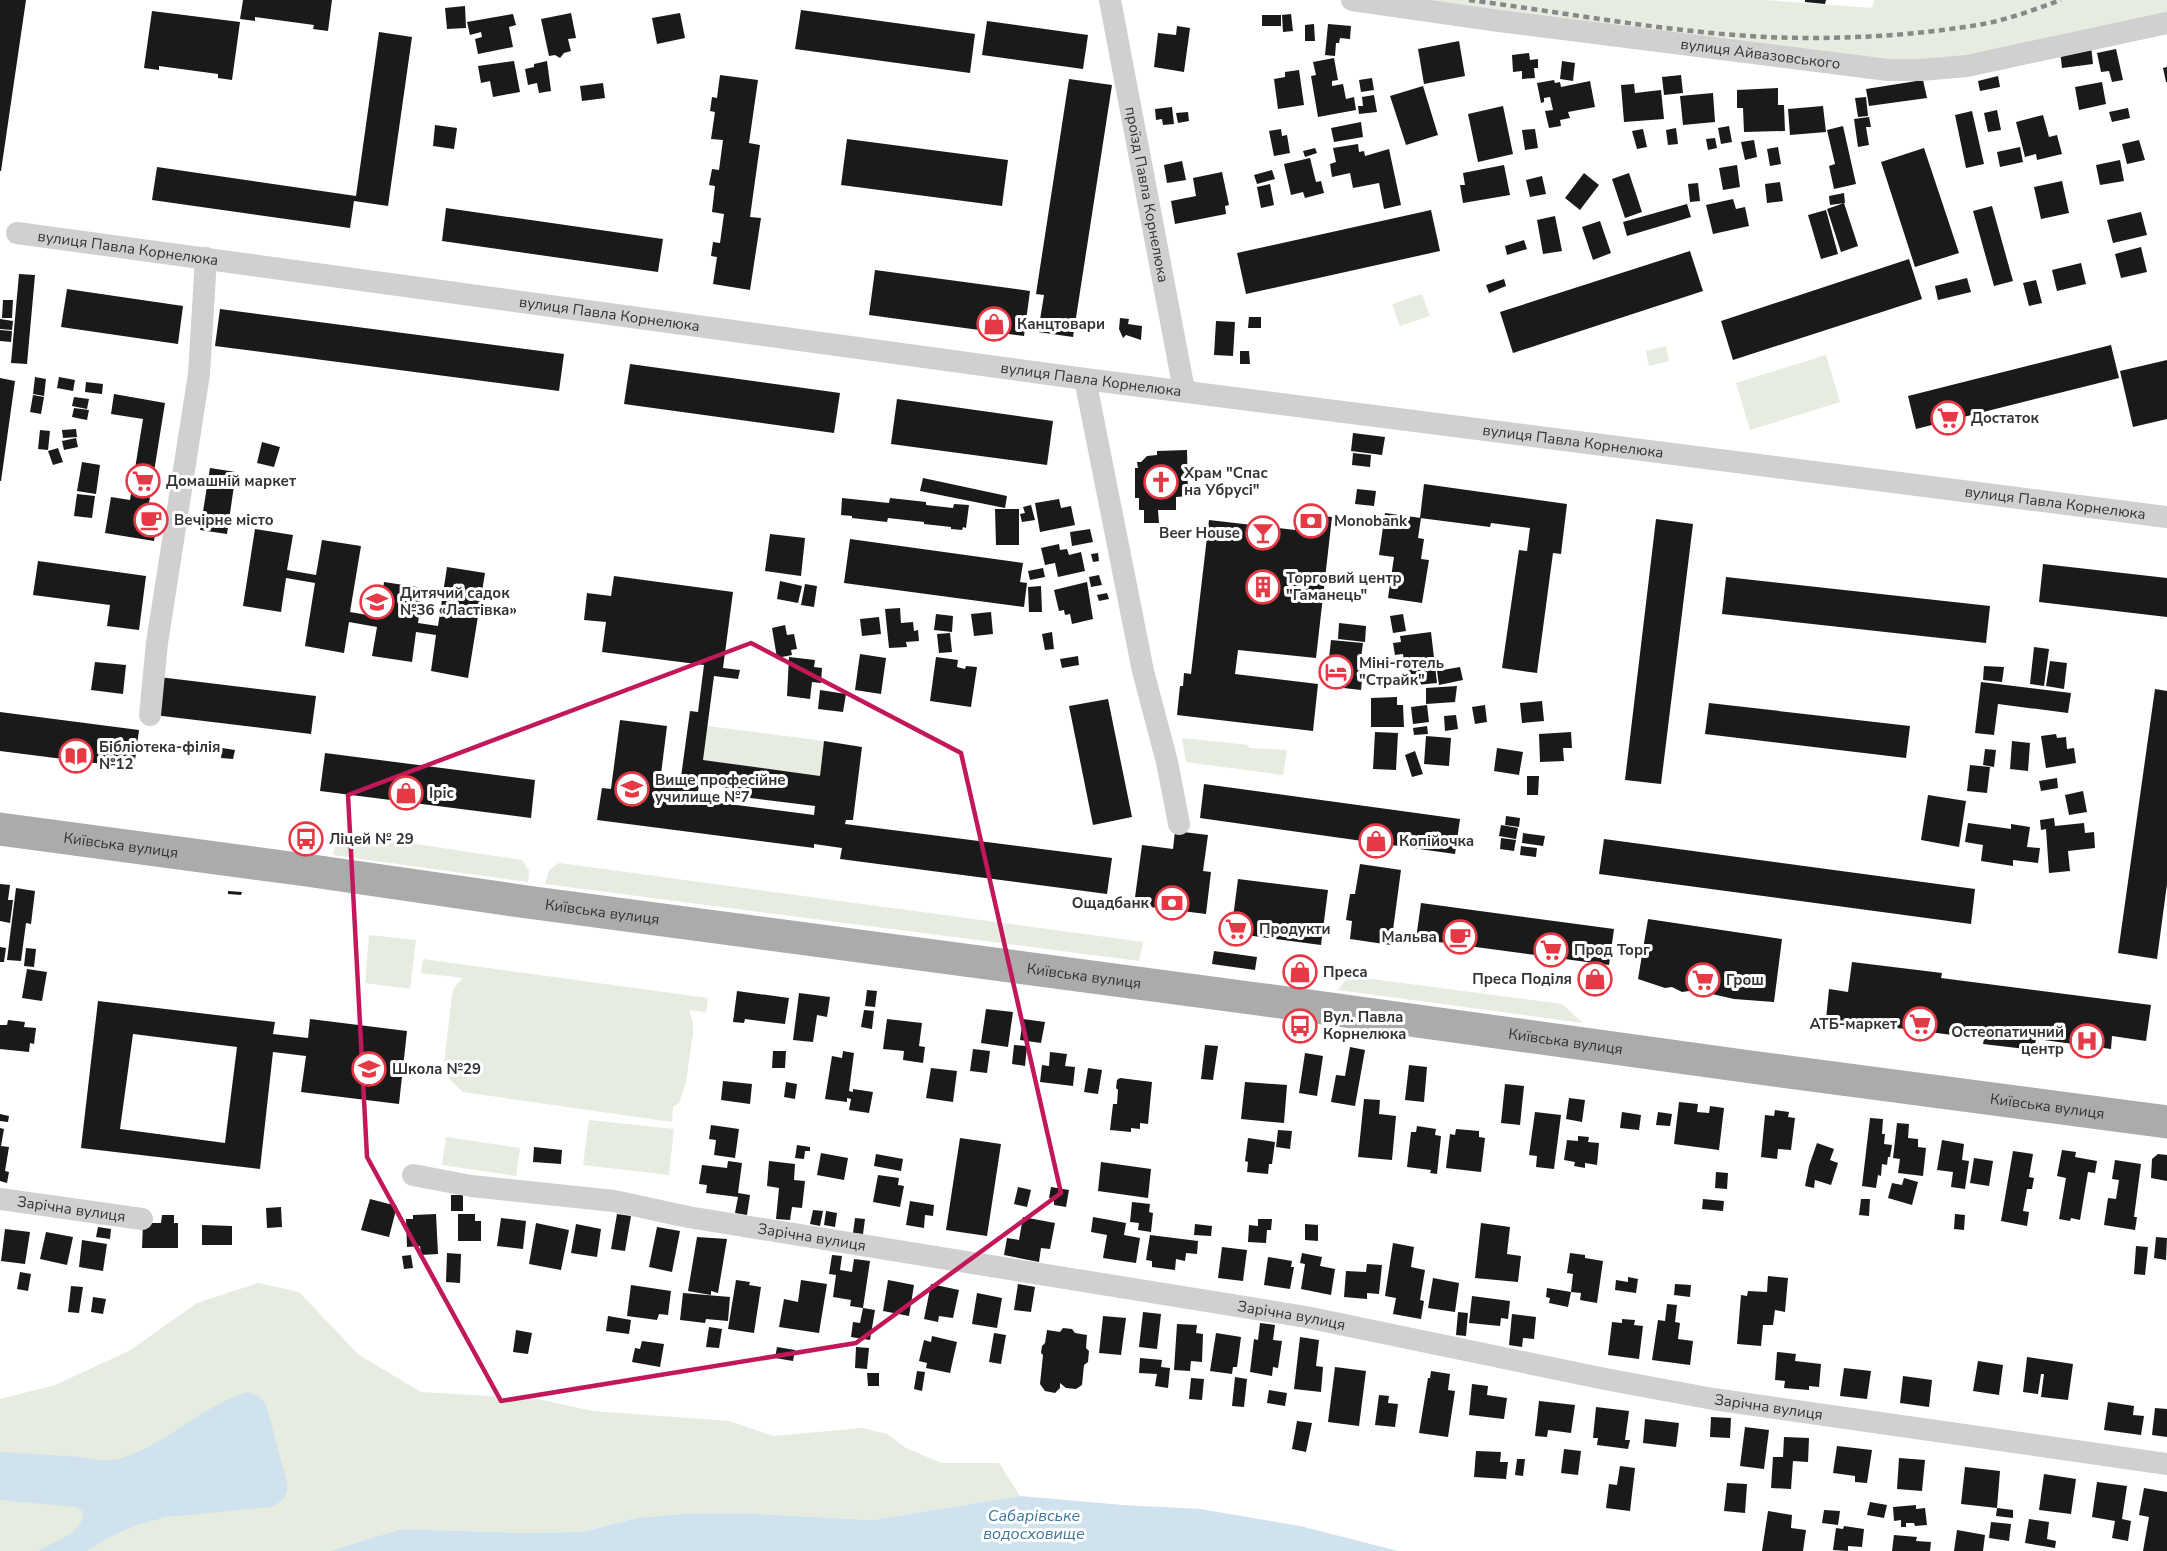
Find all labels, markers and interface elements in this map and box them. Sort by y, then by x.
street label: вулиця Айвазовського [1679,34,1841,74]
street label: проїзд Павла Корнелюка [1120,105,1173,284]
street label: вулиця Павла Корнелюка [36,226,220,270]
street label: вулиця Павла Корнелюка [518,292,701,336]
shop icon: Канцтовари [976,306,1012,342]
place label: Канцтовари [1017,314,1105,334]
street label: вулиця Павла Корнелюка [999,358,1183,401]
supermarket icon: Достаток [1930,400,1966,436]
place label: Достаток [1971,408,2040,428]
street label: вулиця Павла Корнелюка [1481,420,1665,463]
supermarket icon: Домашній маркет [125,463,161,499]
place label: Храм "Спас на Убрусі" [1183,463,1268,500]
church icon: Храм "Спас на Убрусі" [1143,464,1179,500]
place label: Домашній маркет [166,471,296,491]
street label: вулиця Павла Корнелюка [1964,481,2147,524]
cafe icon: Вечірне місто [133,502,169,538]
bank icon: Monobank [1293,503,1329,539]
place label: Вечірне місто [174,510,274,530]
place label: Monobank [1334,511,1408,531]
bar icon: Beer House [1245,515,1281,551]
place label: Beer House [1159,523,1240,543]
place label: Торговий центр "Гаманець" [1286,568,1402,605]
building icon: Торговий центр "Гаманець" [1245,569,1281,605]
place label: Дитячий садок №36 «Ластівка» [400,583,517,620]
school or university icon: Дитячий садок №36 «Ластівка» [359,584,395,620]
place label: Міні-готель "Страйк" [1359,653,1444,690]
hotel icon: Міні-готель "Страйк" [1318,654,1354,690]
place label: Бібліотека-філія №12 [99,737,220,774]
library icon: Бібліотека-філія №12 [58,738,94,774]
place label: Вище професійне училище №7 [655,770,786,807]
school or university icon: Вище професійне училище №7 [614,771,650,807]
shop icon: Іріс [388,775,424,811]
place label: Іріс [429,783,454,803]
bus stop icon: Ліцей № 29 [288,821,324,857]
shop icon: Копійочка [1358,823,1394,859]
street label: Київська вулиця [62,828,179,863]
place label: Ліцей № 29 [329,829,414,849]
place label: Копійочка [1399,831,1474,851]
bank icon: Ощадбанк [1154,885,1190,921]
place label: Ощадбанк [1072,893,1150,913]
street label: Київська вулиця [544,894,661,930]
supermarket icon: Продукти [1218,911,1254,947]
place label: Продукти [1259,919,1330,939]
cafe icon: Мальва [1442,919,1478,955]
place label: Мальва [1381,927,1437,947]
supermarket icon: Прод Торг [1533,932,1569,968]
place label: Прод Торг [1574,940,1650,960]
shop icon: Преса [1282,954,1318,990]
street label: Київська вулиця [1026,958,1143,993]
shop icon: Преса Поділя [1577,961,1613,997]
place label: Преса [1323,962,1368,982]
supermarket icon: Грош [1685,962,1721,998]
place label: Преса Поділя [1472,969,1572,989]
place label: Грош [1726,970,1764,990]
supermarket icon: АТБ-маркет [1902,1006,1938,1042]
place label: Вул. Павла Корнелюка [1323,1007,1407,1044]
bus stop icon: Вул. Павла Корнелюка [1282,1008,1318,1044]
place label: АТБ-маркет [1809,1014,1897,1034]
place label: Остеопатичний центр [1951,1022,2064,1059]
hospital icon: Остеопатичний центр [2069,1023,2105,1059]
street label: Київська вулиця [1507,1024,1624,1059]
school or university icon: Школа №29 [351,1051,387,1087]
place label: Школа №29 [392,1059,481,1079]
street label: Київська вулиця [1989,1089,2106,1124]
street label: Зарічна вулиця [16,1192,127,1227]
street label: Зарічна вулиця [756,1218,867,1256]
street label: Зарічна вулиця [1236,1296,1347,1335]
street label: Зарічна вулиця [1713,1389,1824,1425]
water label: Сабарівське водосховище [983,1505,1085,1545]

